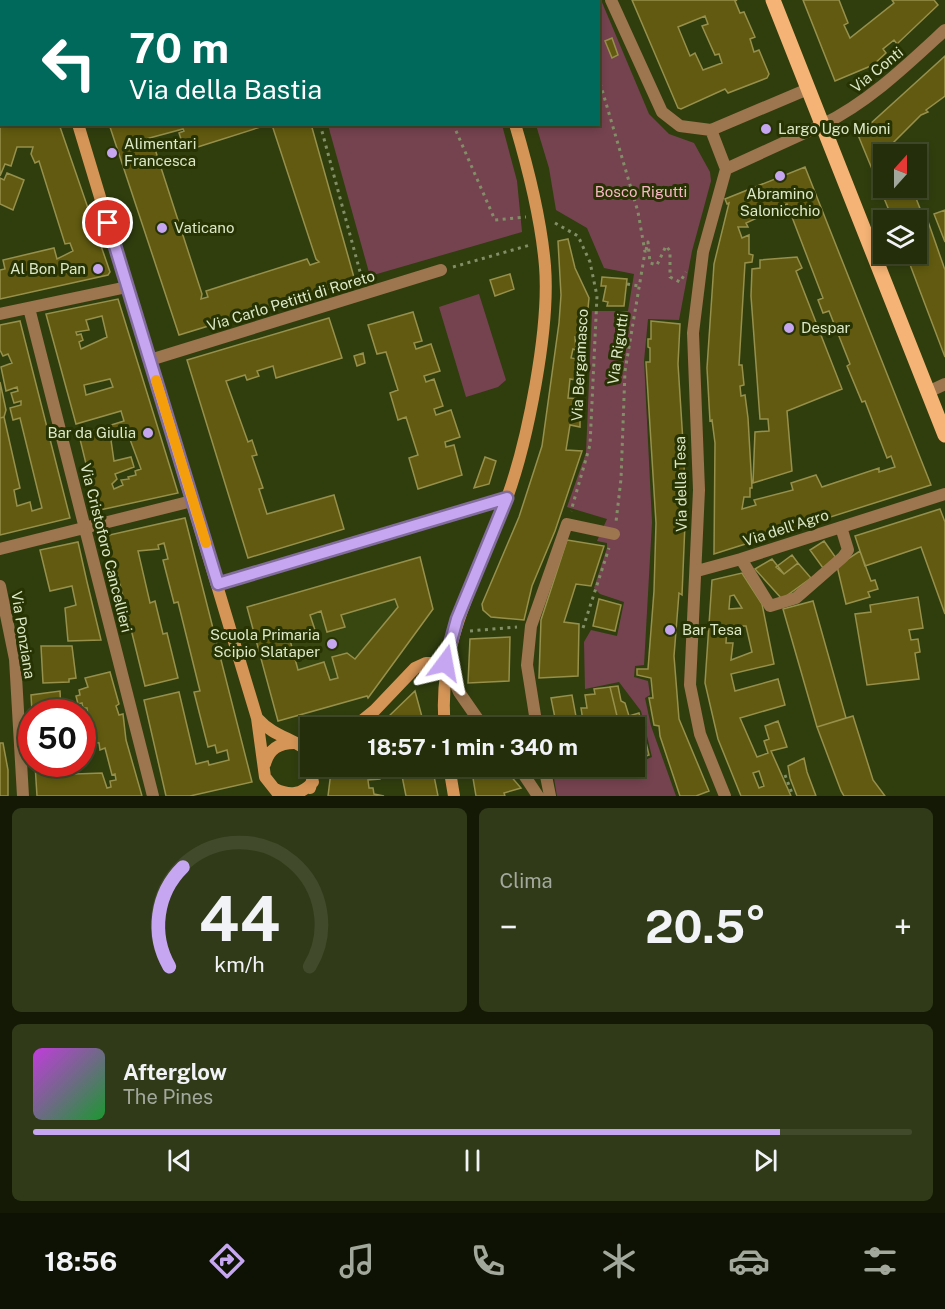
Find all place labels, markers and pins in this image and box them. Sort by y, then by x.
place label: Largo Ugo Mioni [778,120,891,137]
marker: Largo Ugo Mioni [759,122,773,136]
place label: Alimentari Francesca [124,135,196,169]
marker: Alimentari Francesca [105,146,119,160]
marker: Abramino Salonicchio [773,169,787,183]
place label: Abramino Salonicchio [740,185,820,219]
pin [82,197,133,248]
place label: Vaticano [174,219,234,236]
marker: Vaticano [155,221,169,235]
place label: Al Bon Pan [10,260,86,277]
marker: Al Bon Pan [91,262,105,276]
place label: Despar [801,319,851,336]
marker: Despar [782,321,796,335]
place label: Bar da Giulia [47,424,136,441]
marker: Bar da Giulia [141,426,155,440]
place label: Bar Tesa [682,621,742,638]
marker: Bar Tesa [663,623,677,637]
place label: Scuola Primaria Scipio Slataper [210,626,320,660]
marker: Scuola Primaria Scipio Slataper [325,637,339,651]

